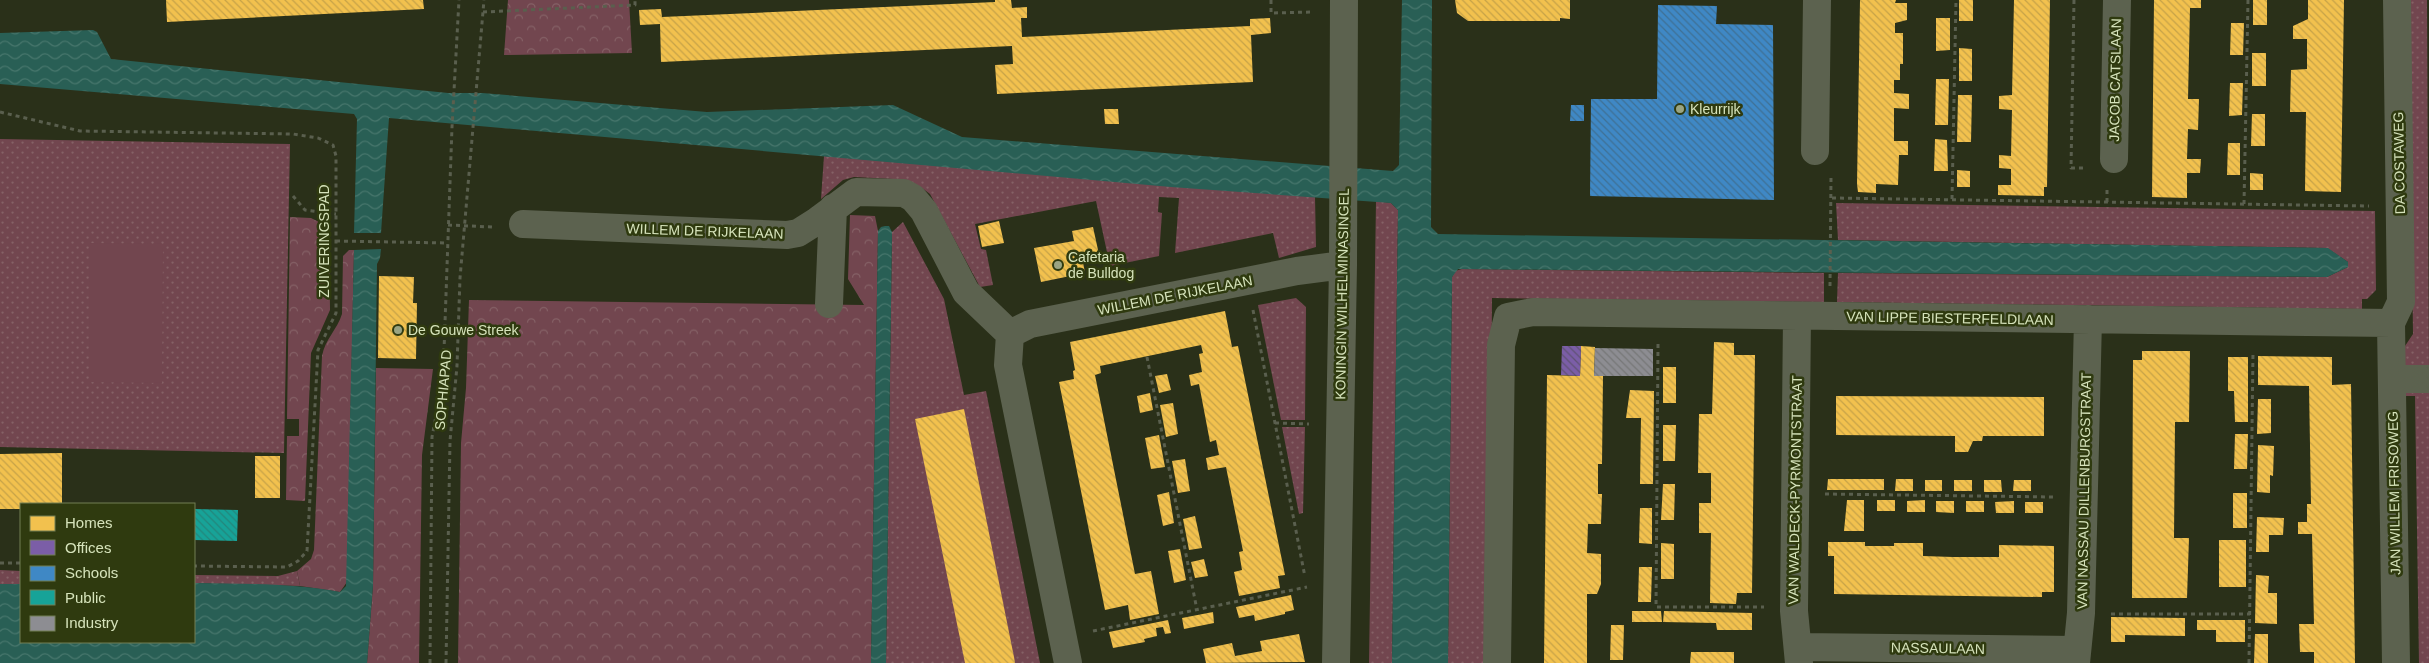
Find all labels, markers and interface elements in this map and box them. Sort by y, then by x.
street label: JACOB CATSLAAN [2106,18,2124,142]
place label: Kleurrijk [1690,101,1742,117]
marker: Kleurrijk [1674,103,1686,115]
street label: DA COSTAWEG [2390,112,2408,214]
street label: ZUIVERINGSPAD [316,184,332,298]
street label: KONINGIN WILHELMINASINGEL [1332,188,1352,400]
street label: WILLEM DE RIJKELAAN [626,220,784,242]
place label: Cafetaria de Bulldog [1068,249,1134,281]
marker: Cafetaria de Bulldog [1052,259,1064,271]
street label: WILLEM DE RIJKELAAN [1096,272,1254,318]
street label: VAN LIPPE BIESTERFELDLAAN [1846,308,2054,328]
place label: De Gouwe Streek [408,322,519,338]
marker: De Gouwe Streek [392,324,404,336]
street label: SOPHIAPAD [432,349,454,431]
street label: VAN NASSAU DILLENBURGSTRAAT [2074,372,2094,610]
street label: VAN WALDECK-PYRMONTSTRAAT [1785,375,1805,605]
street label: JAN WILLEM FRISOWEG [2385,411,2403,575]
legend [20,503,195,643]
text: Homes [65,514,113,531]
text: Offices [65,539,111,556]
text: Schools [65,564,118,581]
text: Public [65,589,106,606]
text: Industry [65,614,119,631]
street label: NASSAULAAN [1891,639,1985,657]

